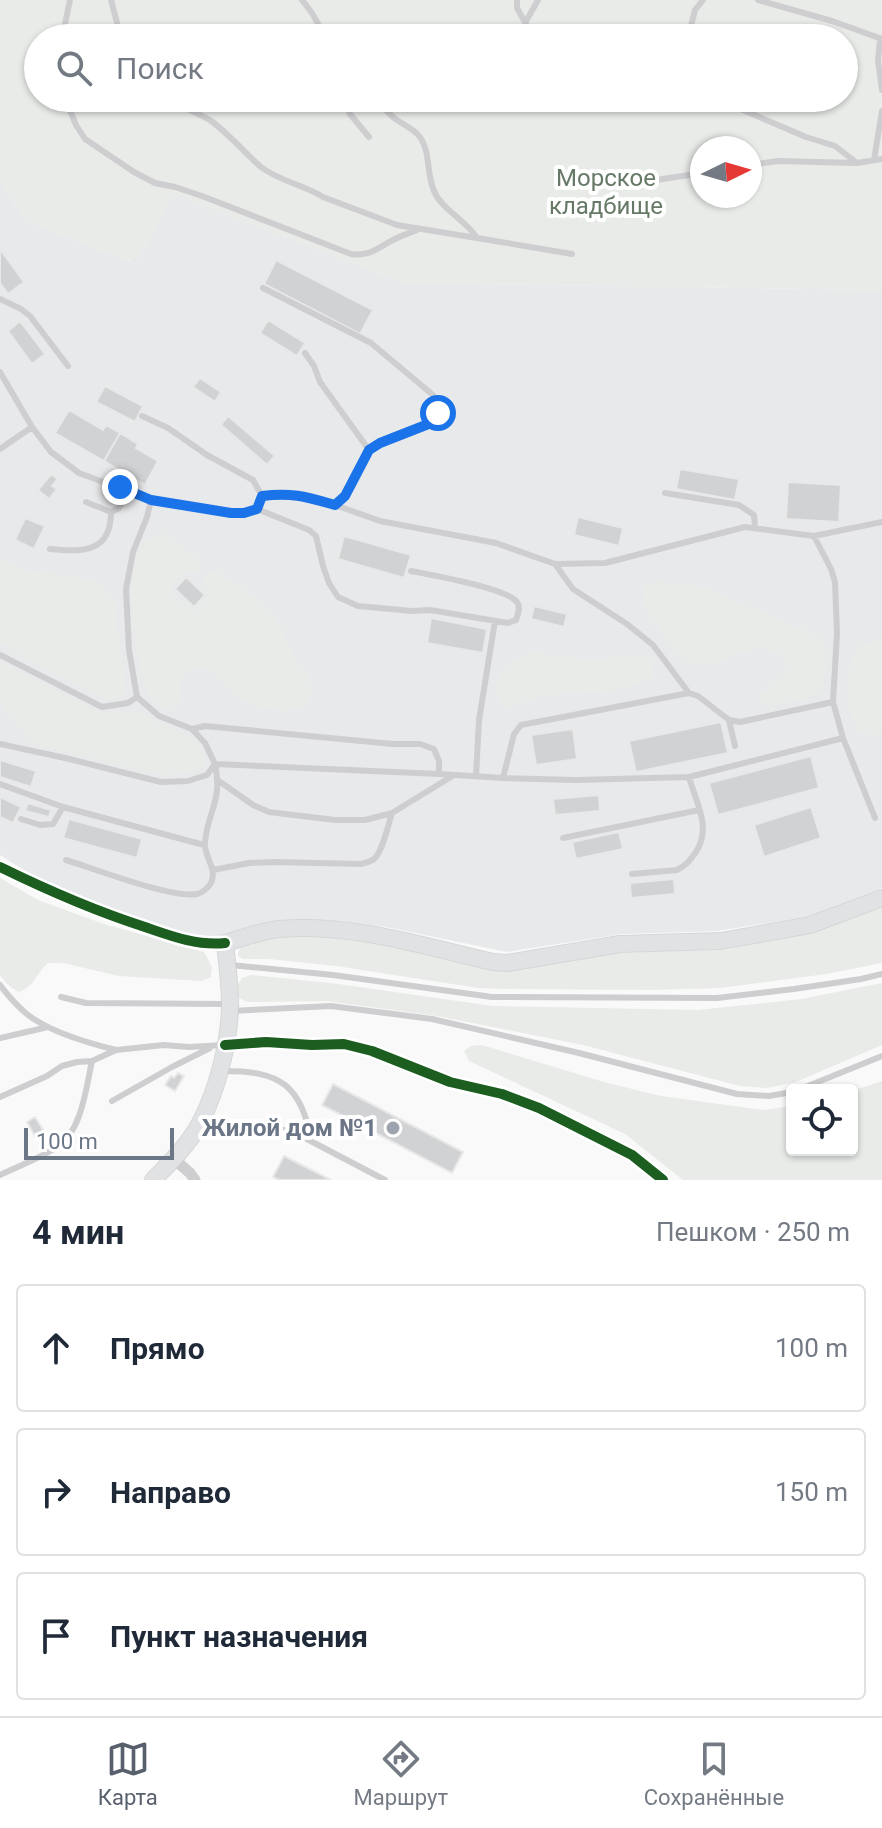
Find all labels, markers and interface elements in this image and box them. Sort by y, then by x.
search box [24,24,858,112]
icon: search [52,46,96,90]
text: Поиск [116,51,204,86]
north arrow [690,136,762,208]
park label: Морское кладбище [549,164,663,220]
route start [420,395,456,431]
route end [102,469,138,505]
map controls [786,1084,858,1156]
button: locate [786,1084,858,1156]
place label: Жилой дом №1 [202,1114,377,1142]
marker: Жилой дом №1 [384,1119,402,1137]
scale bar [24,1124,174,1160]
text: 100 m [36,1129,98,1154]
text: 4 мин [32,1212,124,1252]
text: Пешком · 250 m [656,1217,850,1247]
icon: ahead [34,1326,78,1370]
text: Прямо [110,1331,205,1366]
text: 100 m [775,1333,848,1363]
icon: right [34,1470,78,1514]
text: Направо [110,1475,231,1510]
text: 150 m [775,1477,848,1507]
icon: arrive [34,1614,78,1658]
text: Пункт назначения [110,1619,368,1654]
tab: Карта [98,1737,158,1810]
tab: Маршрут [354,1737,448,1810]
tab: Сохранённые [644,1737,784,1810]

